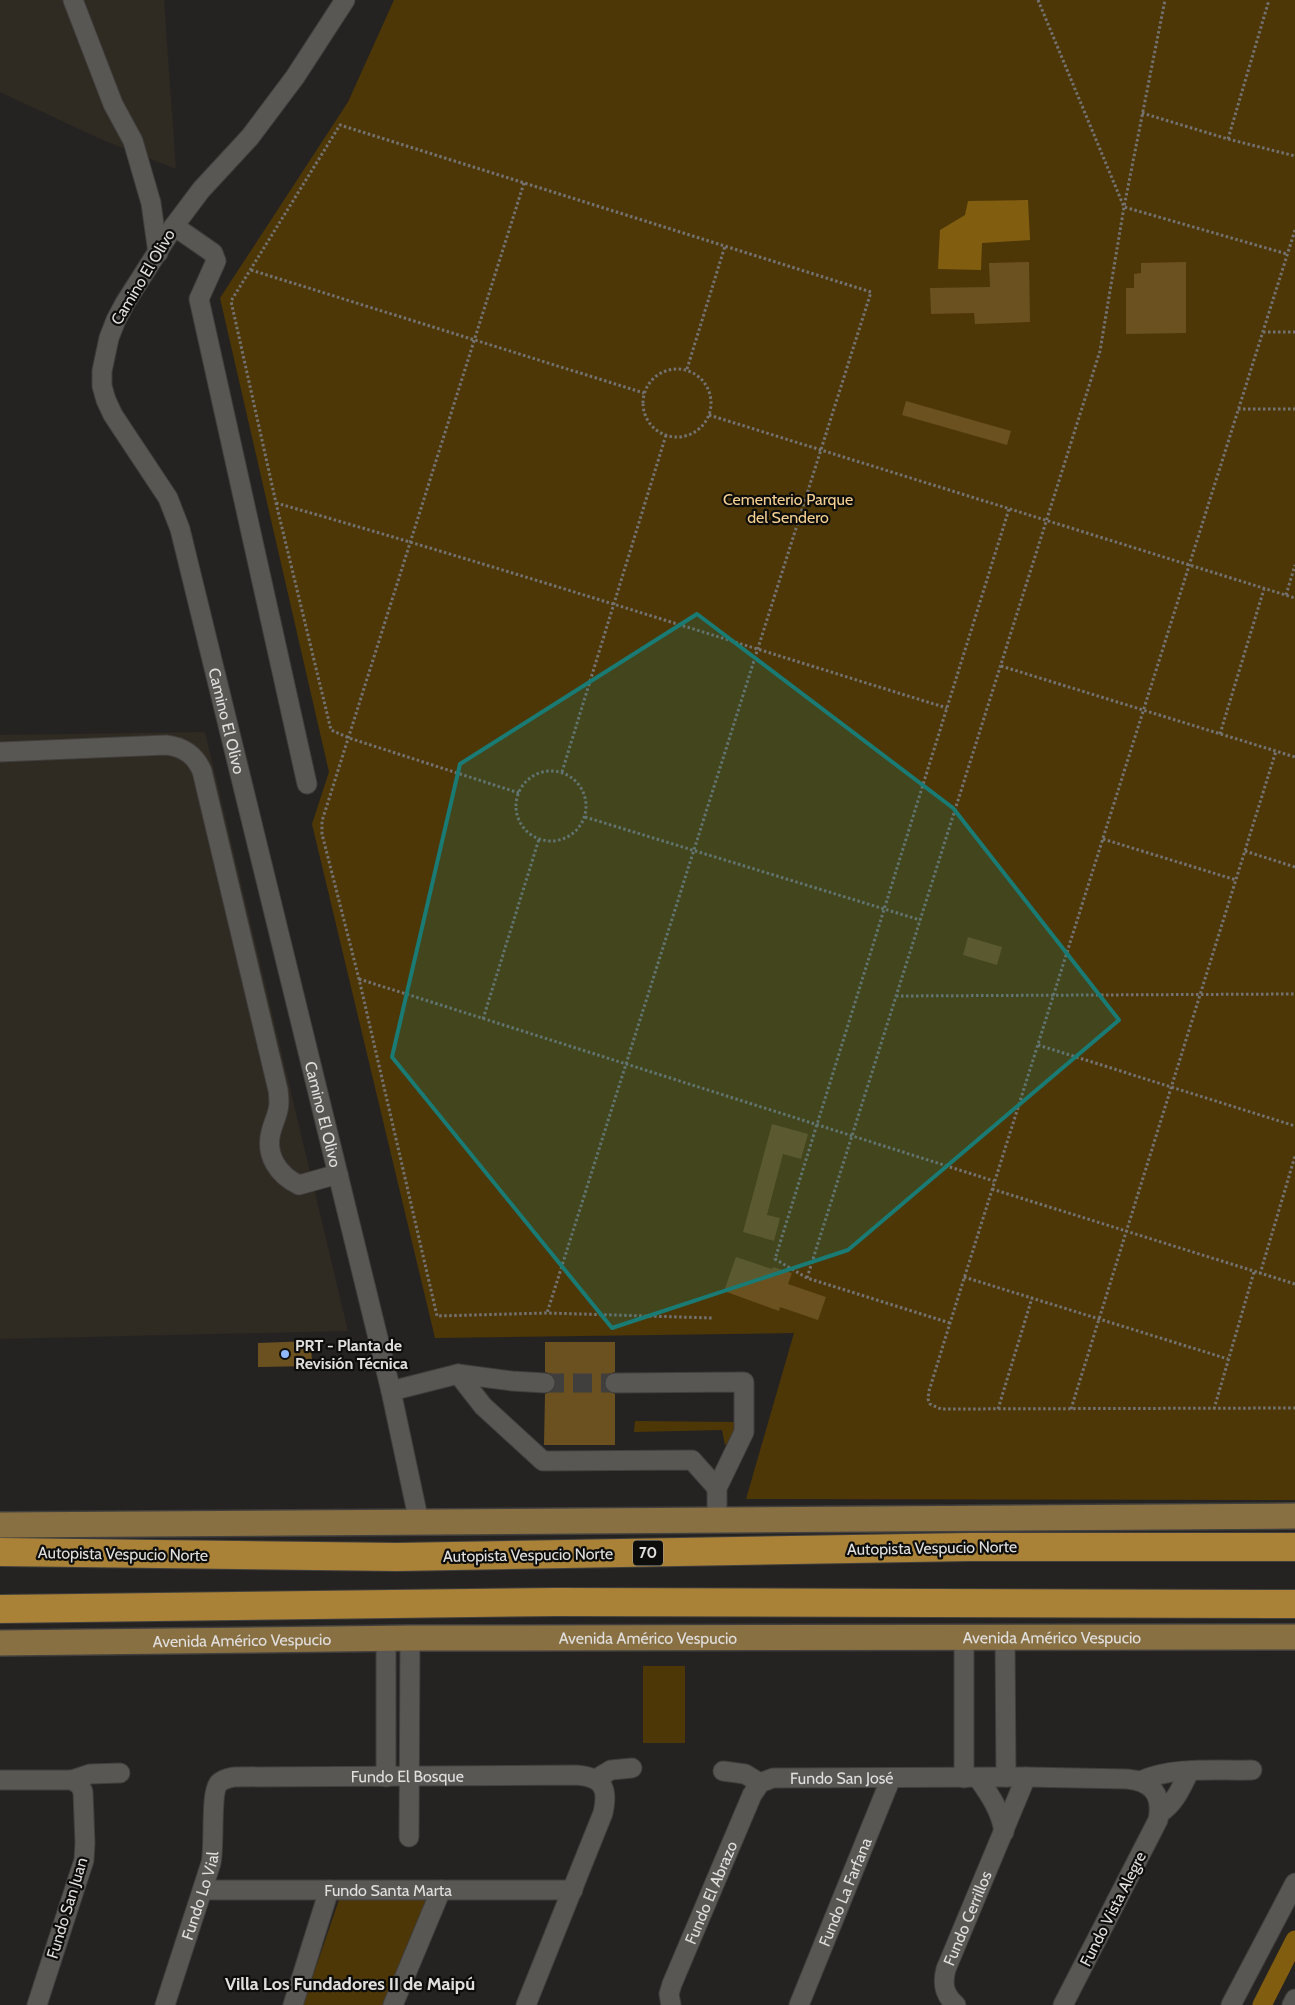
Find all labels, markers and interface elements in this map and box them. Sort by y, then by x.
street label: Camino El Olivo [107,225,179,328]
park label: Cementerio Parque del Sendero [723,490,853,527]
street label: Camino El Olivo [205,666,249,776]
street label: Camino El Olivo [301,1059,345,1169]
place label: PRT - Planta de Revisión Técnica [295,1336,408,1373]
marker: PRT - Planta de Revisión Técnica [279,1348,291,1360]
street label: Autopista Vespucio Norte [847,1537,1017,1559]
road number: 70 [633,1540,663,1566]
street label: Autopista Vespucio Norte [38,1543,208,1565]
street label: Autopista Vespucio Norte [443,1544,613,1566]
street label: Avenida Américo Vespucio [559,1628,737,1647]
street label: Avenida Américo Vespucio [963,1628,1141,1647]
street label: Avenida Américo Vespucio [153,1629,331,1651]
street label: Fundo El Bosque [351,1766,464,1786]
street label: Fundo San José [790,1768,894,1787]
street label: Fundo La Farfana [814,1835,875,1949]
street label: Fundo El Abrazo [681,1838,741,1947]
street label: Fundo Vista Alegre [1076,1848,1150,1970]
street label: Fundo Lo Vial [177,1851,222,1942]
street label: Fundo San Juan [43,1855,91,1961]
street label: Fundo Cerrillos [939,1868,995,1968]
street label: Fundo Santa Marta [324,1881,452,1900]
district label: Villa Los Fundadores II de Maipú [225,1973,475,1995]

